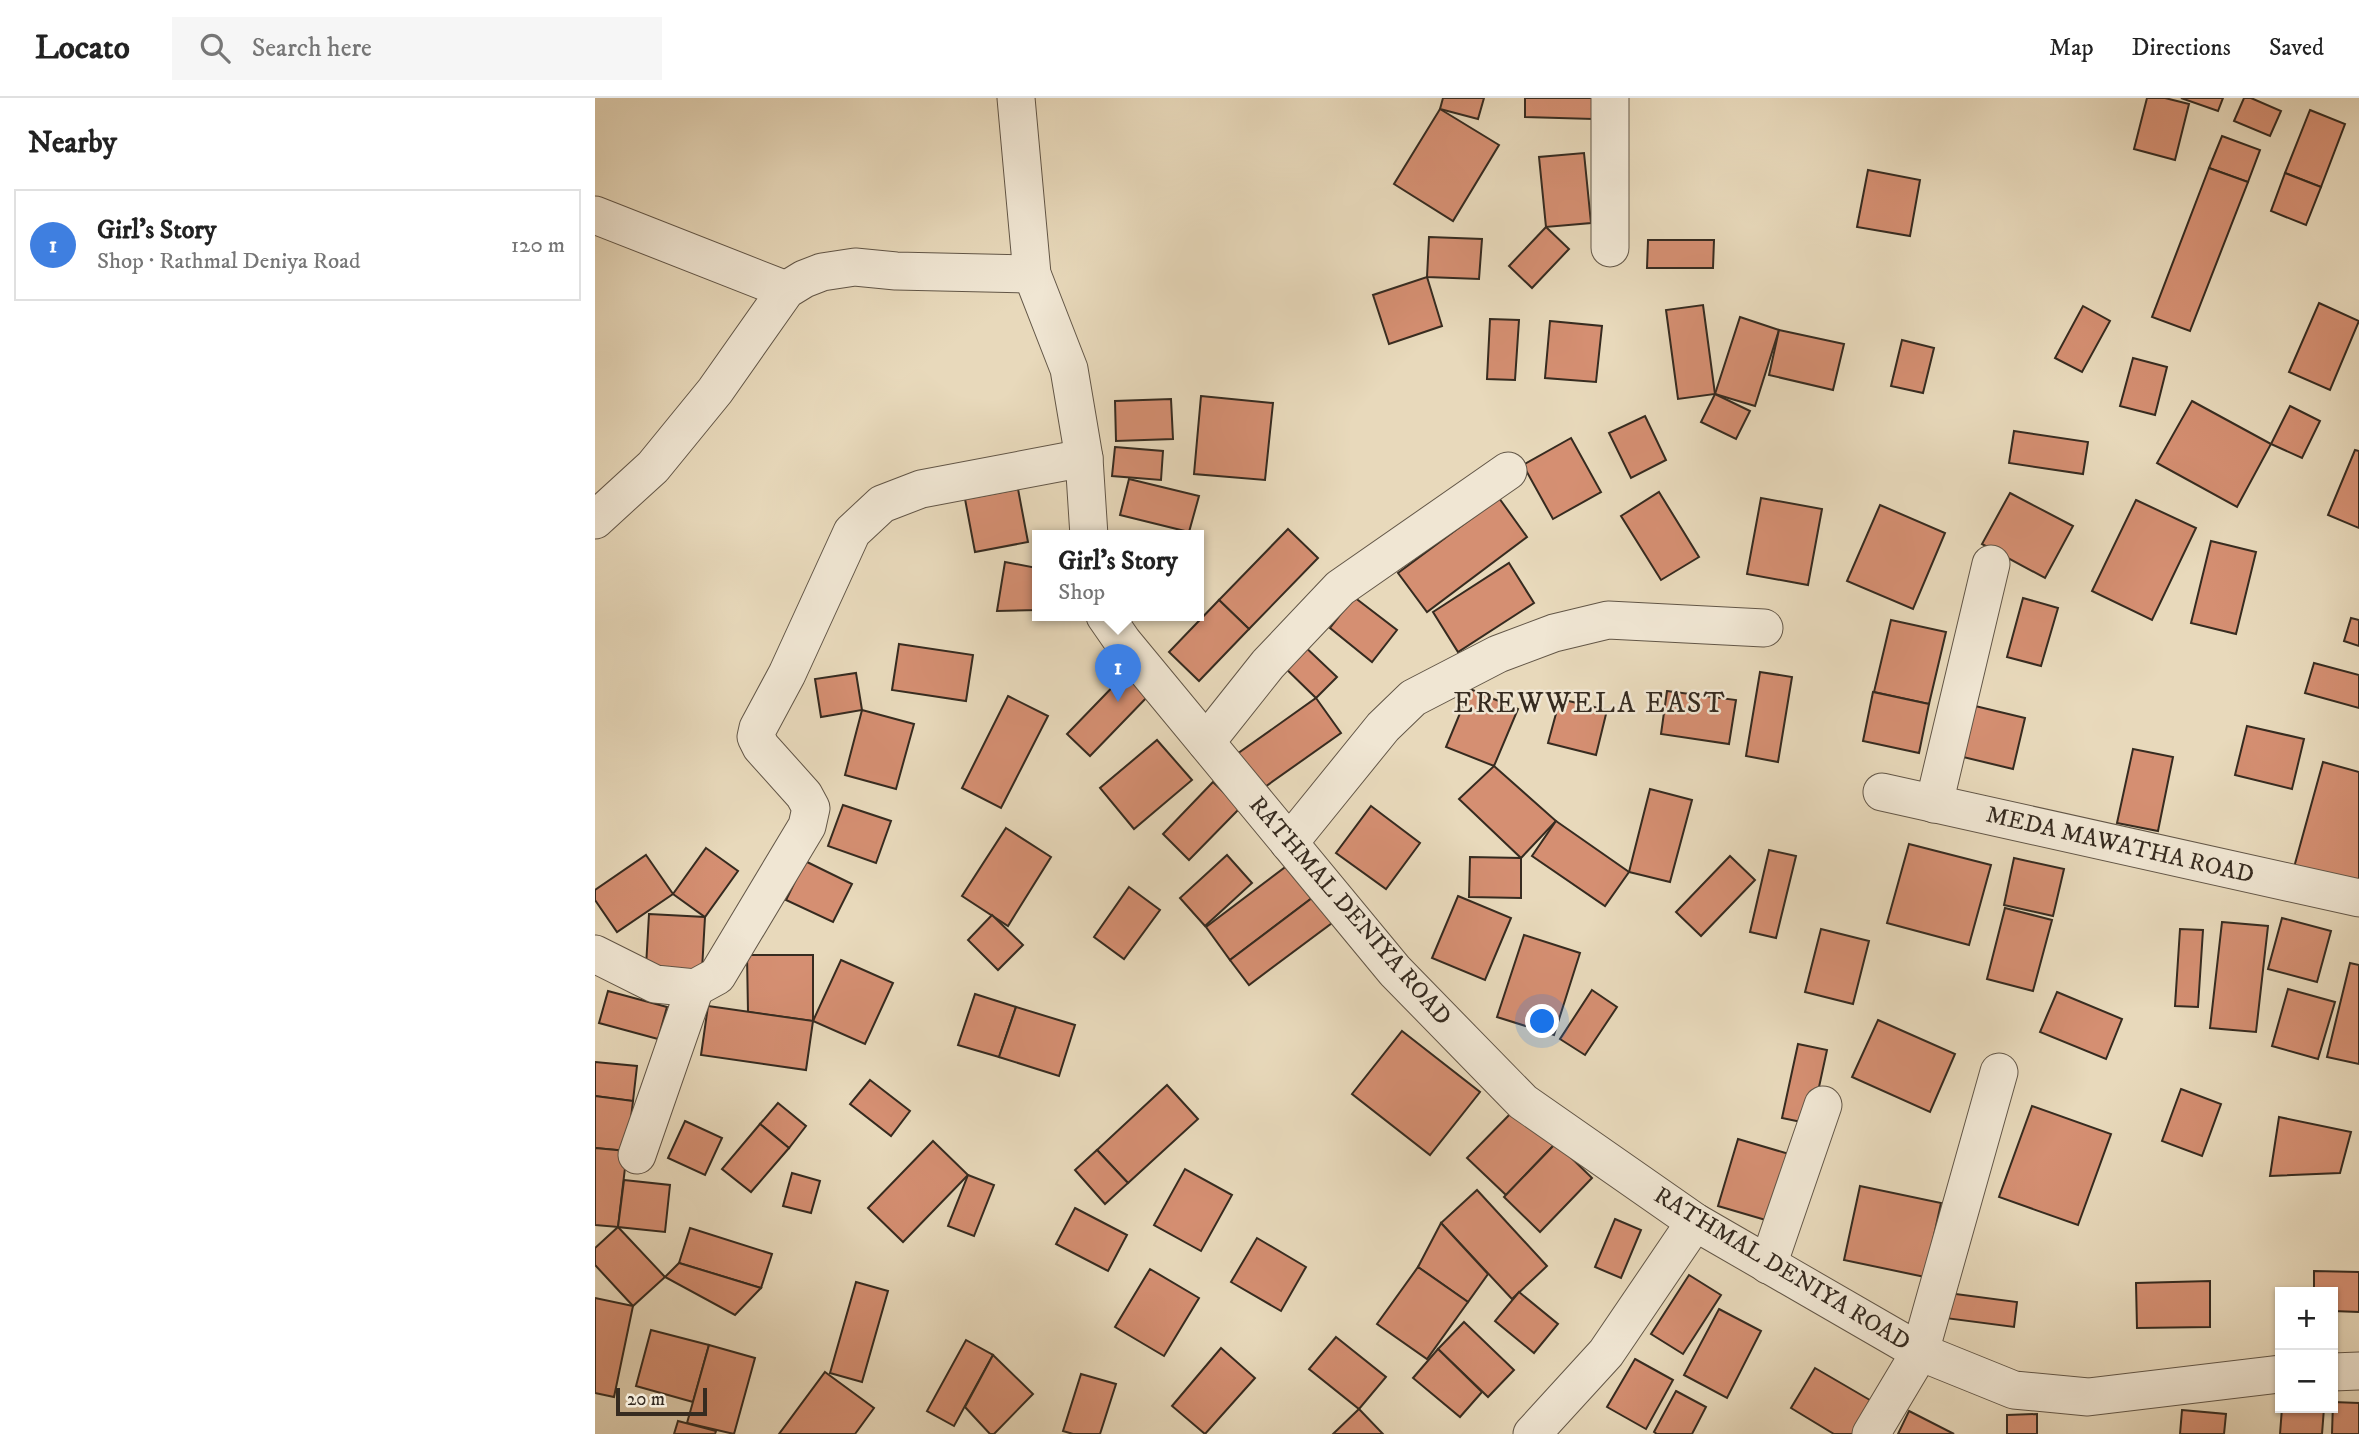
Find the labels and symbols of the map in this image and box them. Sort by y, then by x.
pin: 1 [1095,644,1141,702]
district label: EREWWELA EAST [1453,686,1727,721]
street label: RATHMAL DENIYA ROAD [1242,790,1458,1032]
street label: MEDA MAWATHA ROAD [1983,800,2257,890]
your location [1525,1004,1559,1038]
street label: RATHMAL DENIYA ROAD [1648,1181,1916,1357]
scale bar [616,1385,707,1417]

